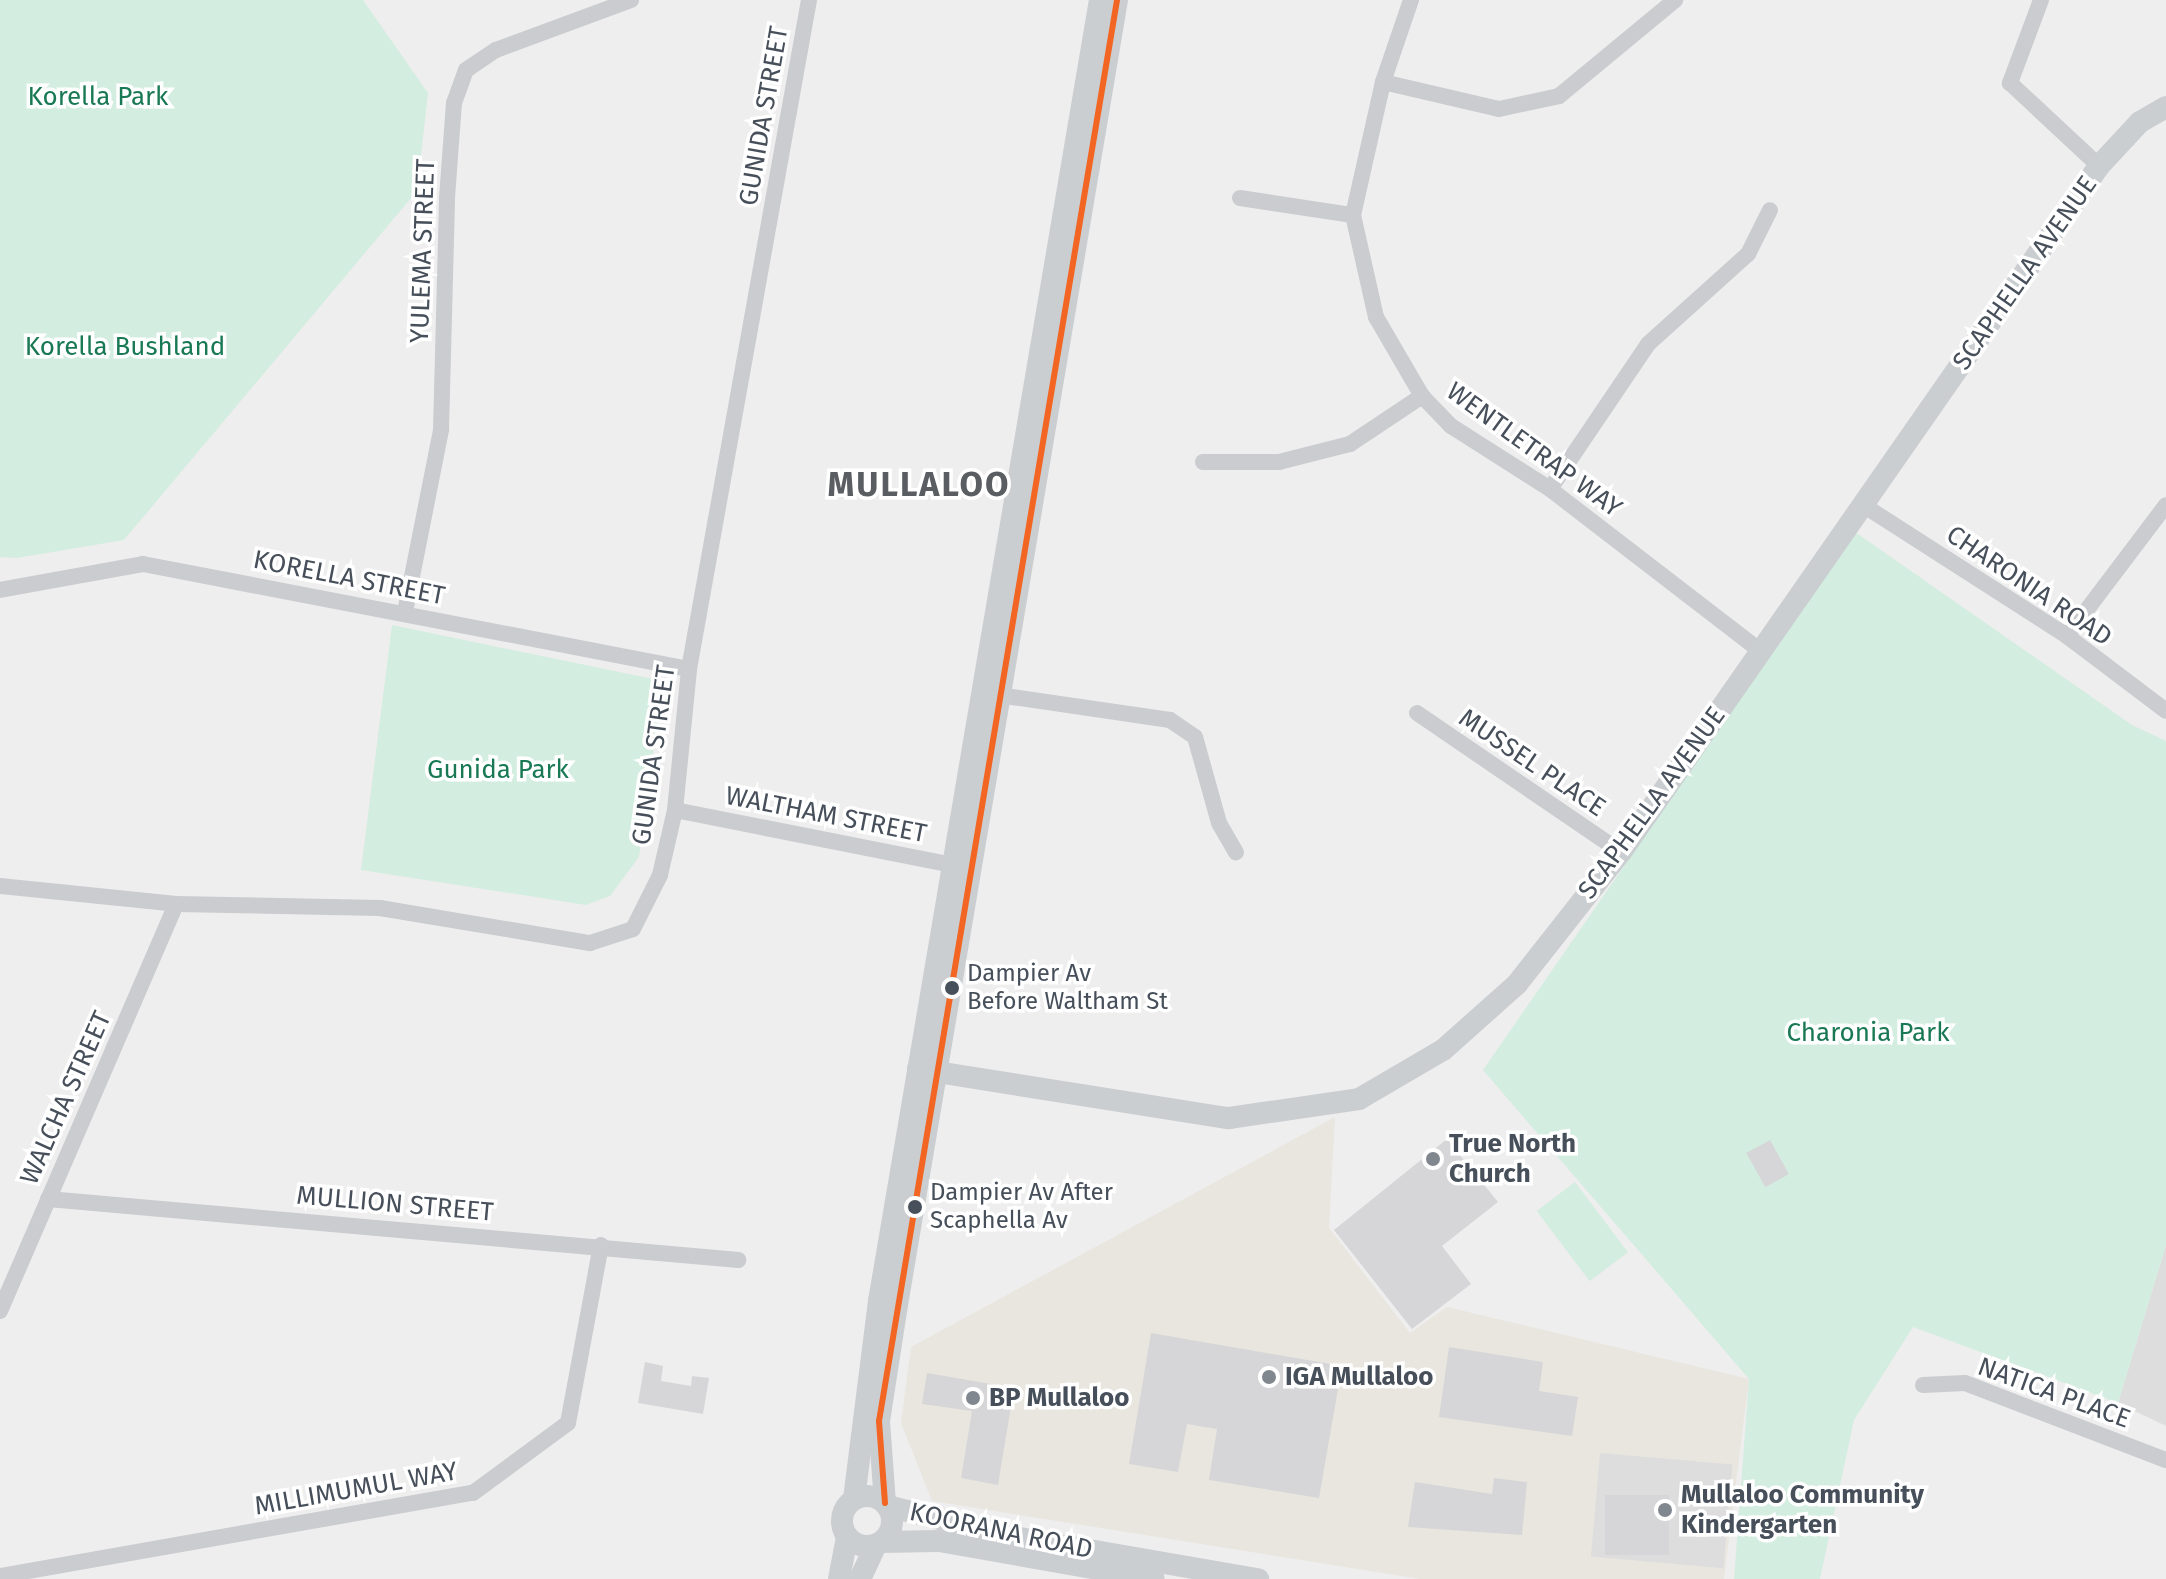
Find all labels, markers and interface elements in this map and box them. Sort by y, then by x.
street label: GUNIDA STREET [733,24,795,208]
park label: Korella Park [28,81,168,113]
street label: YULEMA STREET [404,158,442,344]
street label: SCAPHELLA AVENUE [1946,170,2104,376]
park label: Korella Bushland [25,331,225,363]
street label: WENTLETRAP WAY [1440,376,1628,524]
district label: MULLALOO [828,465,1010,505]
street label: CHARONIA ROAD [1940,519,2118,653]
street label: KORELLA STREET [251,544,447,612]
street label: GUNIDA STREET [626,663,682,847]
street label: SCAPHELLA AVENUE [1572,701,1732,905]
street label: MUSSEL PLACE [1453,702,1611,824]
park label: Gunida Park [427,754,569,786]
street label: WALTHAM STREET [723,780,929,850]
place label: Dampier Av Before Waltham St [967,960,1168,1016]
marker: Dampier Av Before Waltham St [944,980,960,996]
street label: WALCHA STREET [14,1007,118,1189]
park label: Charonia Park [1787,1017,1949,1049]
place label: True North Church [1449,1128,1576,1190]
marker: True North Church [1424,1150,1442,1168]
place label: Dampier Av After Scaphella Av [930,1179,1113,1235]
street label: MULLION STREET [295,1180,495,1228]
marker: Dampier Av After Scaphella Av [907,1199,923,1215]
street label: NATICA PLACE [1973,1351,2135,1435]
place label: IGA Mullaloo [1285,1361,1433,1393]
marker: IGA Mullaloo [1260,1368,1278,1386]
place label: BP Mullaloo [989,1382,1129,1414]
marker: BP Mullaloo [964,1389,982,1407]
street label: MILLIMUMUL WAY [252,1456,460,1522]
place label: Mullaloo Community Kindergarten [1681,1479,1924,1540]
street label: KOORANA ROAD [907,1496,1095,1566]
marker: Mullaloo Community Kindergarten [1656,1501,1674,1519]

